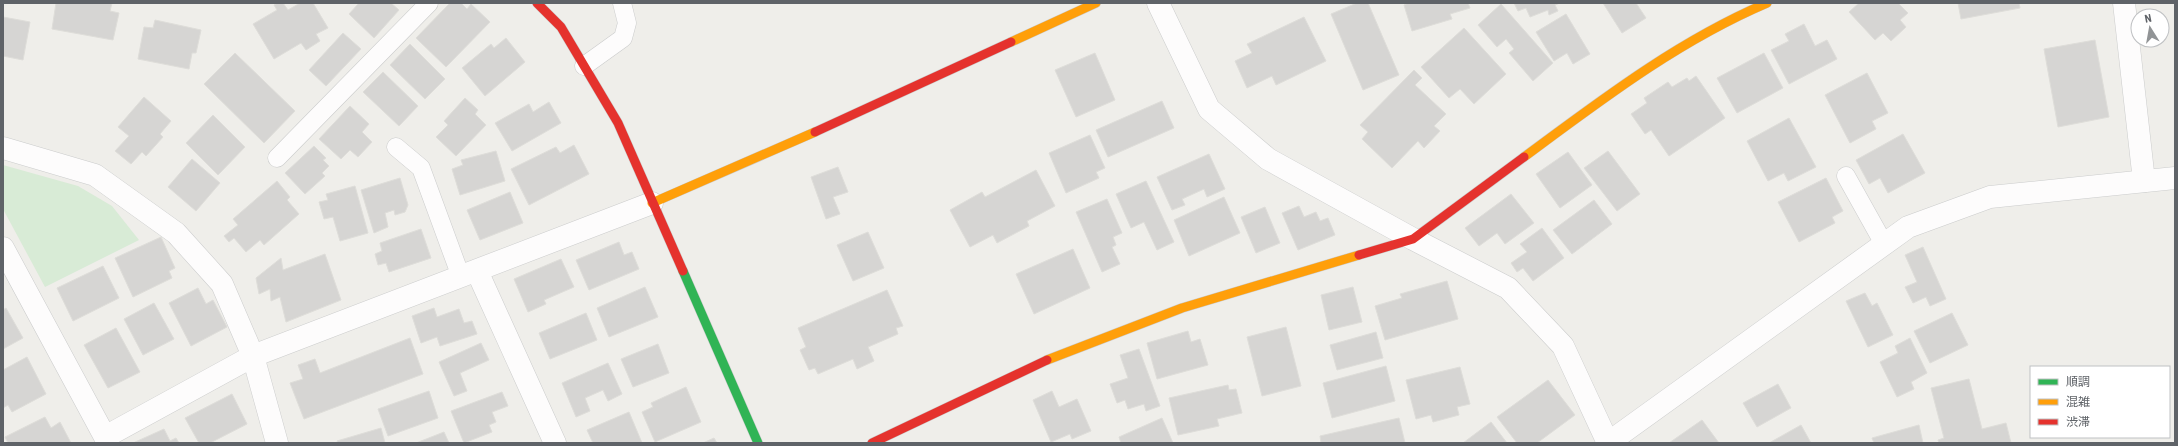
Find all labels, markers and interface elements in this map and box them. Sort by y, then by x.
north arrow [2130,8,2170,48]
text: N [2144,12,2153,26]
legend [2030,366,2170,438]
text: 順調 [2066,375,2090,389]
text: 混雑 [2066,395,2090,409]
text: 渋滞 [2066,415,2090,429]

